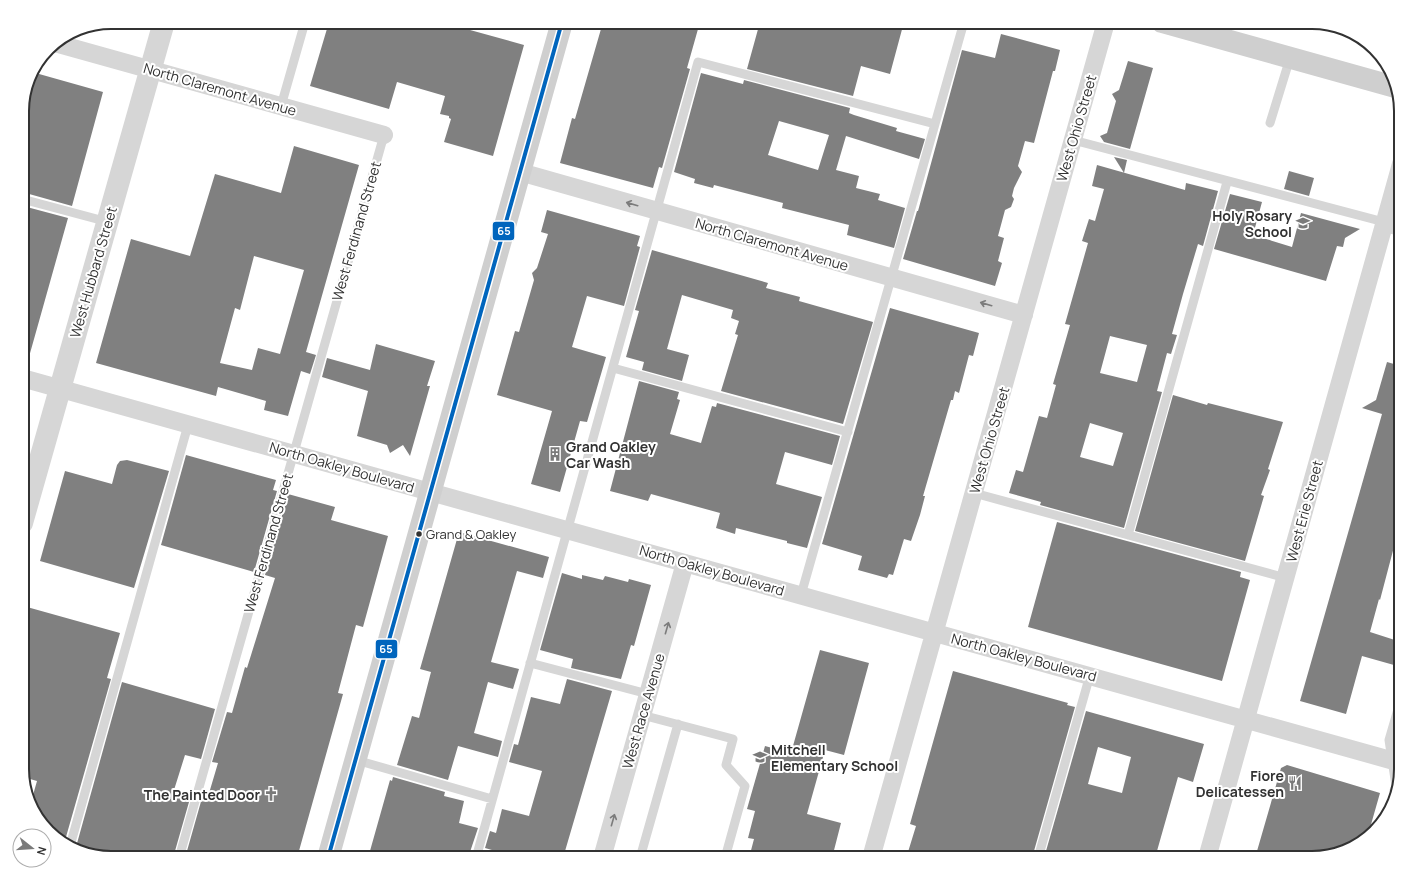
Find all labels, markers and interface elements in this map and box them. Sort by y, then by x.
street label: North Claremont Avenue [141,58,299,120]
street label: West Ohio Street [1052,72,1100,184]
street label: West Ferdinand Street [327,159,385,303]
one-way arrow [626,200,639,207]
street label: West Hubbard Street [65,204,121,340]
place label: Holy Rosary School [1212,206,1292,241]
street label: North Claremont Avenue [693,213,851,275]
school or university icon: Holy Rosary School [1295,215,1311,231]
line badge: 65 [492,221,515,241]
text: 65 [497,223,511,238]
one-way arrow [980,300,993,307]
street label: West Ohio Street [965,384,1013,496]
street label: North Oakley Boulevard [267,437,417,497]
place label: Grand Oakley Car Wash [566,437,656,472]
building icon: Grand Oakley Car Wash [547,446,563,462]
street label: West Erie Street [1281,458,1327,564]
street label: West Ferdinand Street [239,471,297,615]
place label: Grand & Oakley [426,525,516,543]
marker: Grand & Oakley [414,529,424,539]
street label: North Oakley Boulevard [637,540,787,600]
one-way arrow [664,622,671,635]
street label: North Oakley Boulevard [949,628,1099,686]
line badge: 65 [375,639,398,659]
text: 65 [379,641,393,656]
street label: West Race Avenue [617,651,669,771]
place label: Mitchell Elementary School [771,740,898,775]
school or university icon: Mitchell Elementary School [752,749,768,765]
place label: Fiore Delicatessen [1196,766,1284,801]
restaurant icon: Fiore Delicatessen [1287,775,1303,791]
place label: The Painted Door [144,785,260,804]
church icon: The Painted Door [263,786,279,802]
one-way arrow [609,814,617,827]
north arrow [12,828,52,868]
text: N [34,845,50,857]

